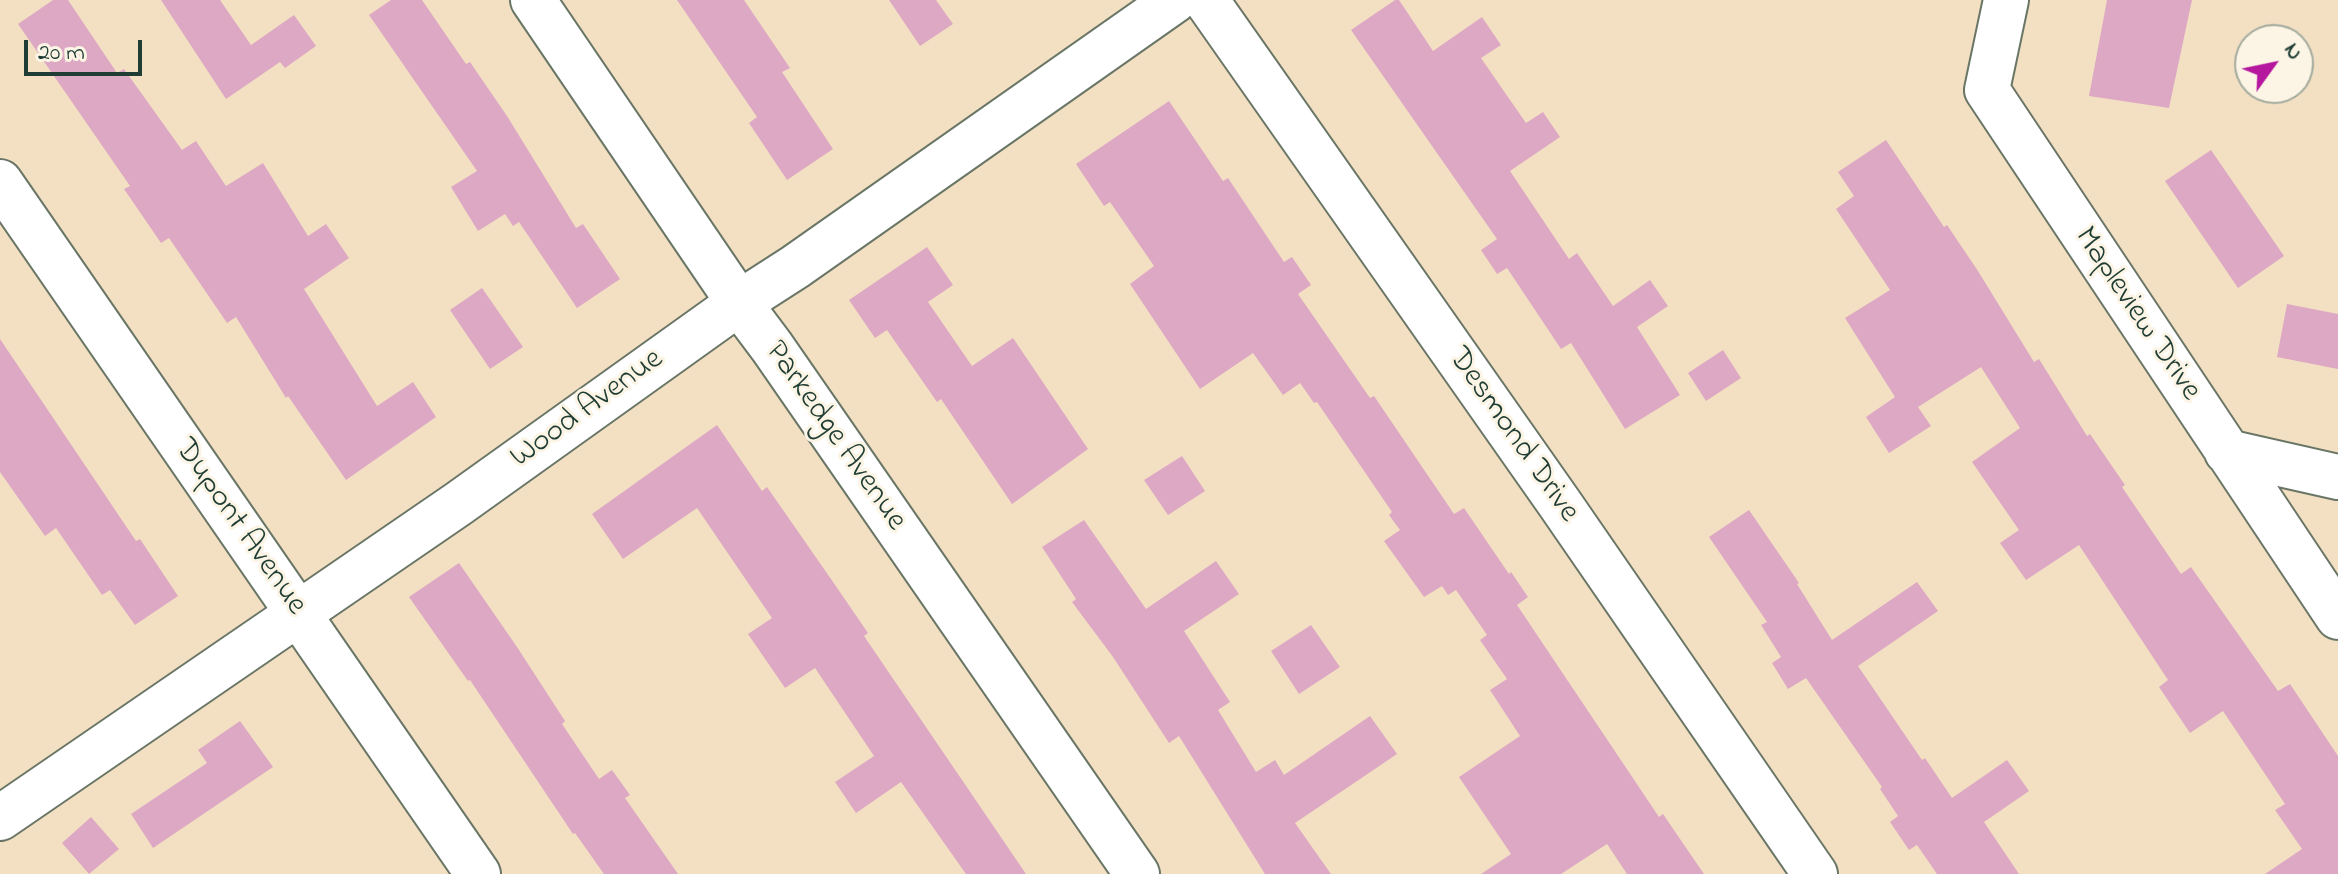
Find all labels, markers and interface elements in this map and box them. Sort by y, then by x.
scale bar [28,24,146,74]
north arrow [2234,24,2314,104]
text: 20 m [38,36,85,71]
text: N [2275,37,2310,67]
street label: Mapleview Drive [2064,221,2208,409]
street label: Parkedge Avenue [754,335,914,539]
street label: Desmond Drive [1438,341,1586,531]
street label: Wood Avenue [504,342,672,478]
street label: Dupont Avenue [164,433,314,623]

